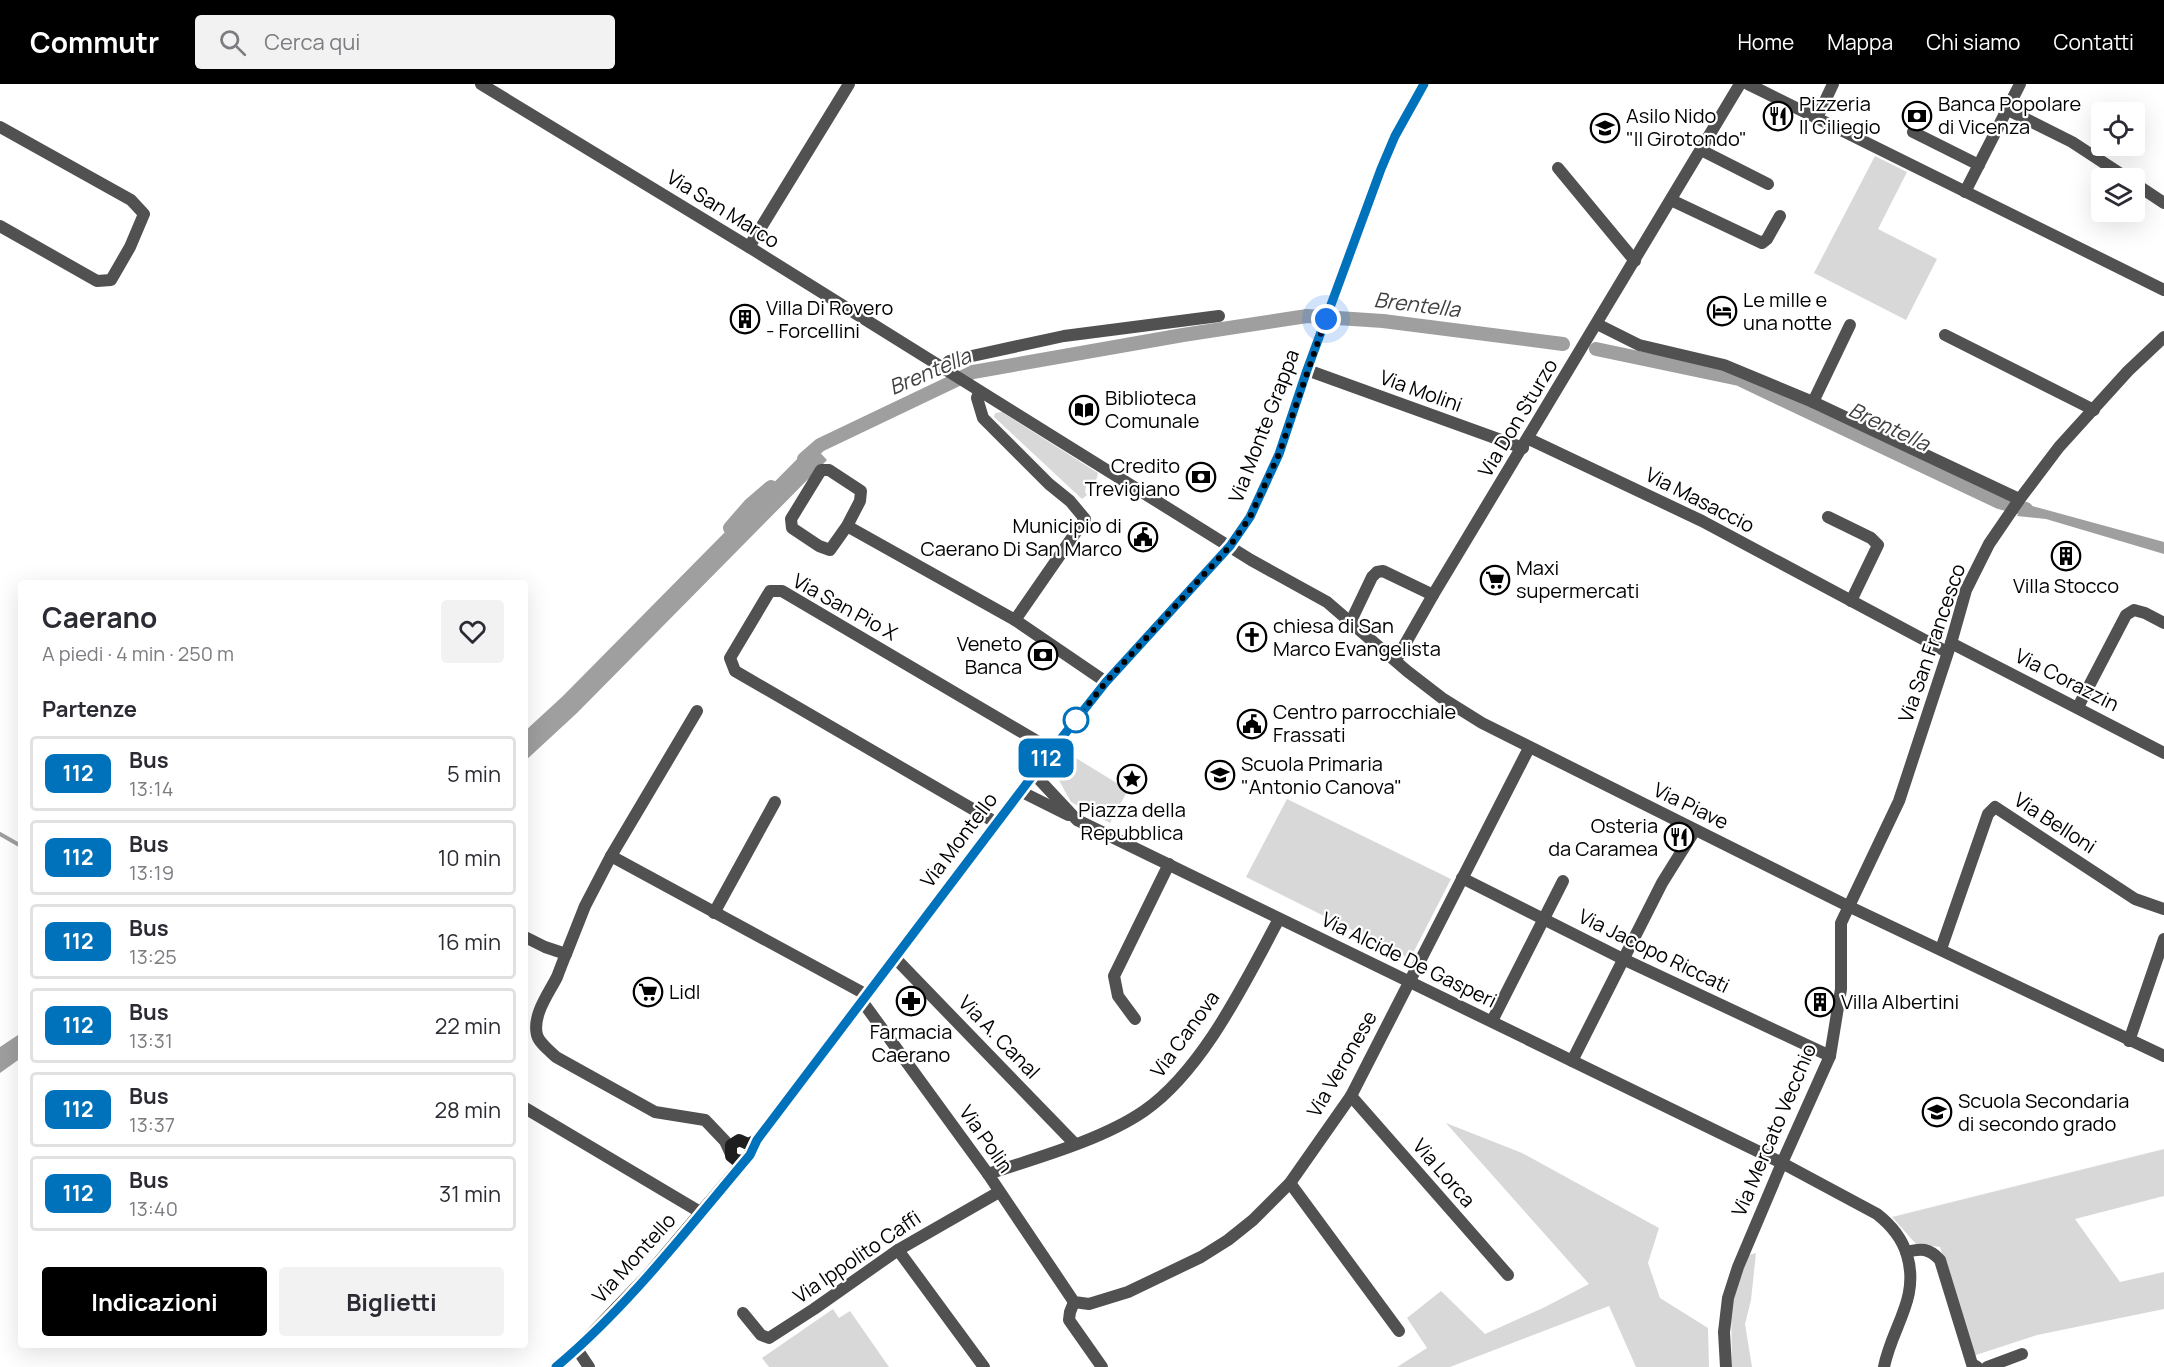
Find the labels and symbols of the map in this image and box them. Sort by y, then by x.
place label: Pizzeria Il Ciliegio [1799,90,1881,140]
place label: Banca Popolare di Vicenza [1938,90,2081,140]
restaurant icon: Pizzeria Il Ciliegio [1762,100,1794,132]
bank icon: Banca Popolare di Vicenza [1901,100,1933,132]
place label: Asilo Nido "Il Girotondo" [1626,102,1747,152]
school or university icon: Asilo Nido "Il Girotondo" [1589,112,1621,144]
street label: Via San Marco [662,163,785,254]
water label: Brentella [1373,285,1463,323]
place label: Le mille e una notte [1743,286,1832,336]
place label: Villa Di Rovero - Forcellini [766,294,893,344]
hotel icon: Le mille e una notte [1706,295,1738,327]
building icon: Villa Di Rovero - Forcellini [729,303,761,335]
your location [1311,304,1341,334]
water label: Brentella [884,341,976,401]
street label: Via Monte Grappa [1222,345,1305,506]
street label: Via Don Sturzo [1472,353,1564,482]
street label: Via Molini [1376,363,1466,418]
place label: Biblioteca Comunale [1105,384,1199,434]
library icon: Biblioteca Comunale [1068,394,1100,426]
water label: Brentella [1844,395,1936,458]
place label: Credito Trevigiano [1085,452,1180,502]
bank icon: Credito Trevigiano [1185,461,1217,493]
street label: Via Masaccio [1641,461,1760,539]
place label: Municipio di Caerano Di San Marco [920,512,1122,562]
public building icon: Municipio di Caerano Di San Marco [1127,521,1159,553]
building icon: Villa Stocco [2050,540,2082,572]
place label: Maxi supermercati [1516,554,1640,604]
street label: Via San Francesco [1892,560,1971,726]
supermarket icon: Maxi supermercati [1479,564,1511,596]
street label: Via San Pio X [788,567,902,646]
place label: Villa Stocco [2013,572,2119,599]
place label: chiesa di San Marco Evangelista [1273,612,1441,662]
church icon: chiesa di San Marco Evangelista [1236,621,1268,653]
place label: Veneto Banca [957,630,1022,680]
bank icon: Veneto Banca [1027,639,1059,671]
street label: Via Corazzin [2011,642,2124,717]
place label: Centro parrocchiale Frassati [1273,698,1456,748]
unlabelled marker [1063,707,1089,733]
public building icon: Centro parrocchiale Frassati [1236,708,1268,740]
line badge: 112 [1012,738,1080,778]
place label: Scuola Primaria "Antonio Canova" [1241,750,1402,800]
school or university icon: Scuola Primaria "Antonio Canova" [1204,759,1236,791]
place icon: Piazza della Repubblica [1116,763,1148,795]
street label: Via Piave [1649,776,1733,835]
street label: Via Belloni [2009,786,2102,859]
street label: Via Montello [914,787,1003,893]
place label: Piazza della Repubblica [1078,796,1186,846]
place label: Osteria da Caramea [1548,812,1658,862]
restaurant icon: Osteria da Caramea [1663,821,1695,853]
street label: Via Jacopo Riccati [1574,902,1734,999]
street label: Via Alcide De Gasperi [1317,905,1501,1014]
supermarket icon: Lidl [632,976,664,1008]
place label: Lidl [669,978,700,1005]
pharmacy icon: Farmacia Caerano [895,985,927,1017]
street label: Via Canova [1144,985,1225,1082]
building icon: Villa Albertini [1804,986,1836,1018]
place label: Villa Albertini [1841,988,1959,1015]
street label: Via A. Canal [953,989,1046,1084]
street label: Via Veronese [1300,1006,1383,1122]
place label: Farmacia Caerano [870,1018,952,1068]
street label: Via Mercato Vecchio [1725,1039,1822,1220]
place label: Scuola Secondaria di secondo grado [1958,1087,2129,1137]
school or university icon: Scuola Secondaria di secondo grado [1921,1096,1953,1128]
street label: Via Polin [953,1100,1019,1178]
street label: Via Lorca [1407,1133,1482,1213]
street label: Via Ippolito Caffi [788,1204,926,1309]
street label: Via Montello [586,1207,681,1308]

